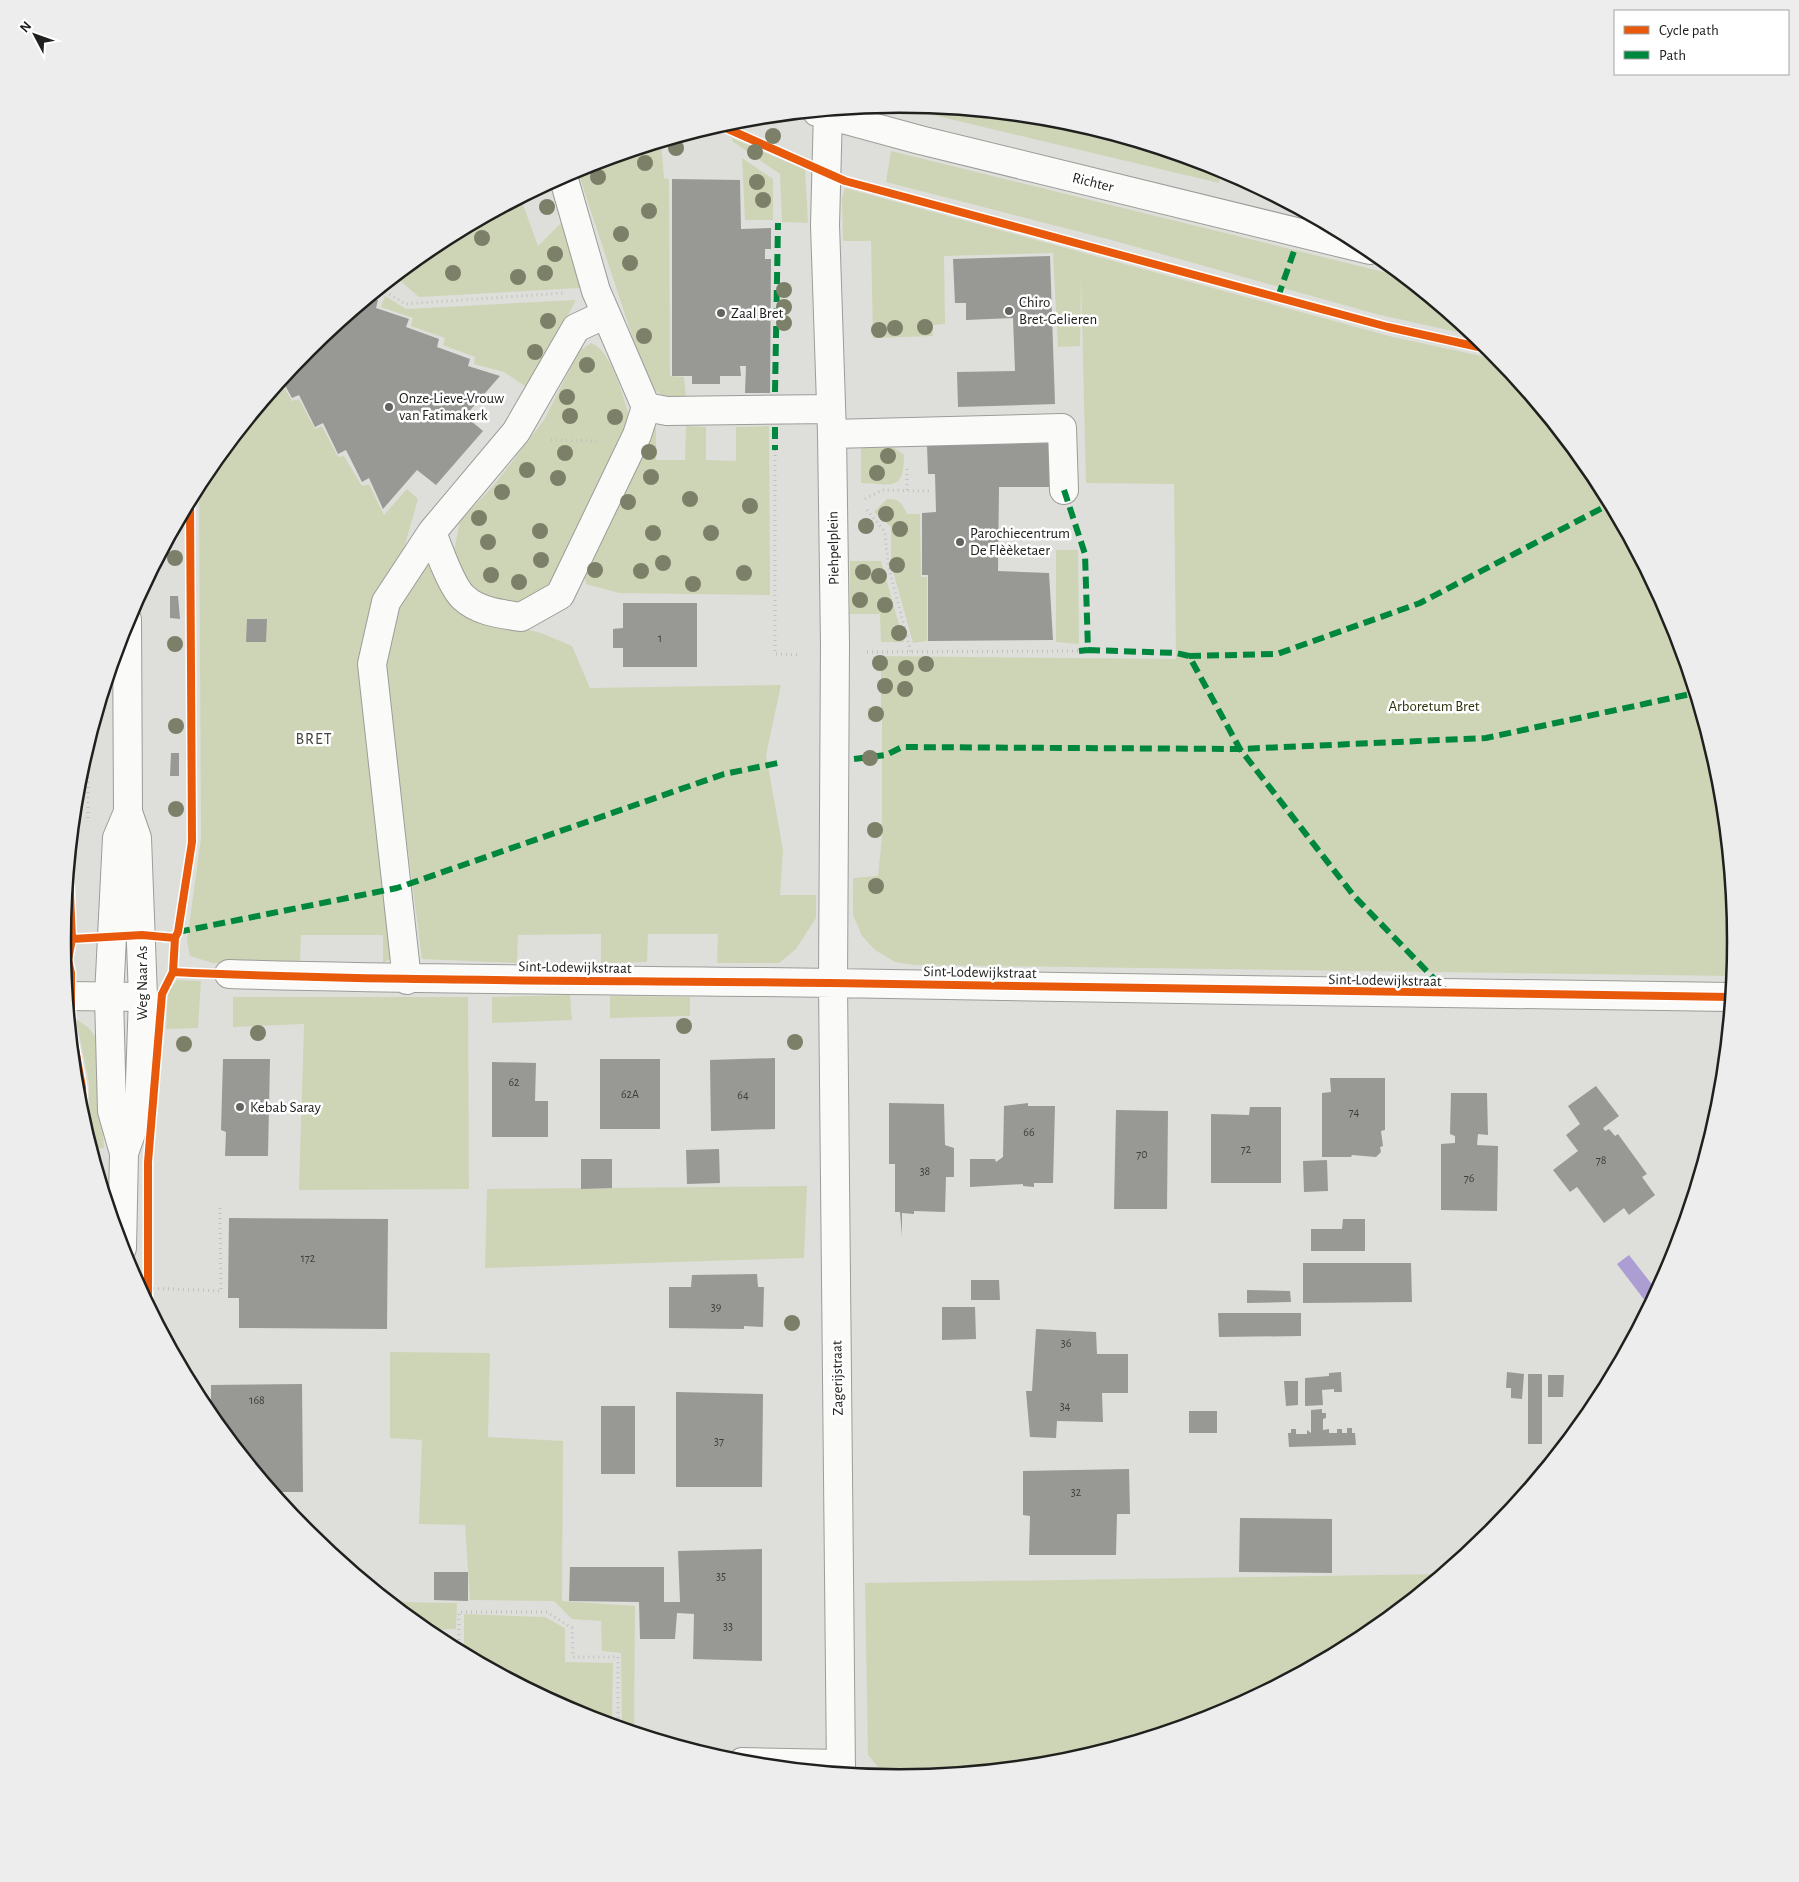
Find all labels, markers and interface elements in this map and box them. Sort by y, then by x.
north arrow [10,10,60,60]
legend [1614,10,1789,75]
text: N [17,19,34,35]
text: Cycle path [1659,23,1719,38]
text: Path [1659,48,1686,63]
street label: Richter [1071,170,1115,195]
place label: Chiro Bret-Gelieren [1019,295,1097,327]
marker: Chiro Bret-Gelieren [1003,305,1015,317]
place label: Zaal Bret [731,306,784,321]
marker: Zaal Bret [715,307,727,319]
place label: Onze-Lieve-Vrouw van Fatimakerk [399,391,504,423]
marker: Onze-Lieve-Vrouw van Fatimakerk [383,401,395,413]
street label: Piehpelplein [825,511,842,585]
place label: Parochiecentrum De Flèèketaer [970,526,1070,558]
marker: Parochiecentrum De Flèèketaer [954,536,966,548]
house number: 1 [658,632,662,644]
park label: Arboretum Bret [1388,699,1480,714]
district label: BRET [295,731,333,747]
street label: Weg Naar As [135,946,150,1020]
street label: Sint-Lodewijkstraat [518,959,632,976]
street label: Sint-Lodewijkstraat [923,964,1037,981]
street label: Sint-Lodewijkstraat [1328,972,1442,989]
house number: 62 [508,1076,520,1088]
house number: 62A [621,1088,639,1100]
house number: 64 [737,1089,749,1101]
place label: Kebab Saray [250,1100,322,1115]
marker: Kebab Saray [234,1101,246,1113]
house number: 74 [1349,1106,1360,1118]
house number: 66 [1023,1126,1035,1138]
house number: 72 [1241,1143,1252,1155]
house number: 70 [1136,1148,1148,1160]
house number: 78 [1596,1154,1607,1166]
house number: 38 [920,1165,931,1177]
house number: 76 [1464,1172,1475,1184]
house number: 172 [301,1252,316,1264]
house number: 39 [711,1301,722,1313]
house number: 36 [1061,1337,1072,1349]
street label: Zagerijstraat [829,1340,846,1416]
house number: 168 [249,1394,265,1406]
house number: 34 [1060,1400,1071,1412]
house number: 37 [714,1435,724,1447]
house number: 32 [1071,1486,1082,1498]
house number: 35 [716,1570,726,1582]
house number: 33 [723,1620,733,1632]

